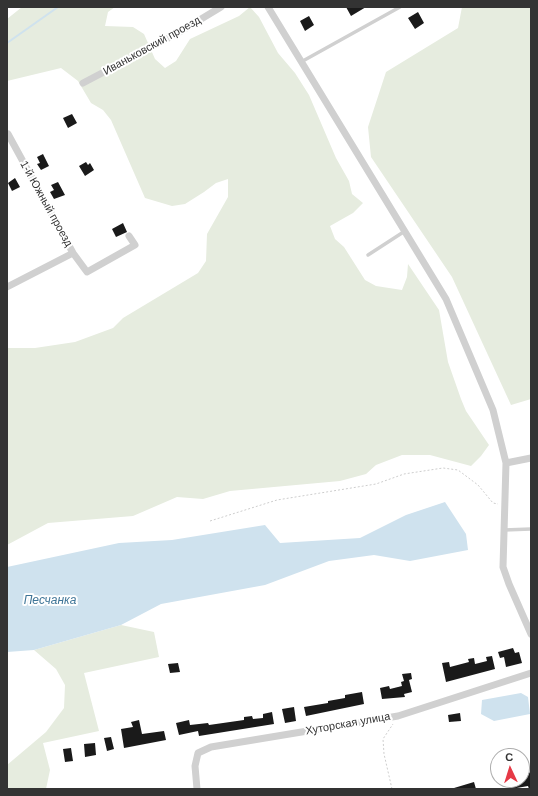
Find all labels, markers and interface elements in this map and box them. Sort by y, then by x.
street label: Иваньковский проезд [101,14,203,78]
street label: 1-й Южный проезд [17,159,75,249]
water label: Песчанка [24,594,76,608]
street label: Хуторская улица [305,710,391,738]
north arrow [490,748,530,788]
text: С [505,751,514,763]

